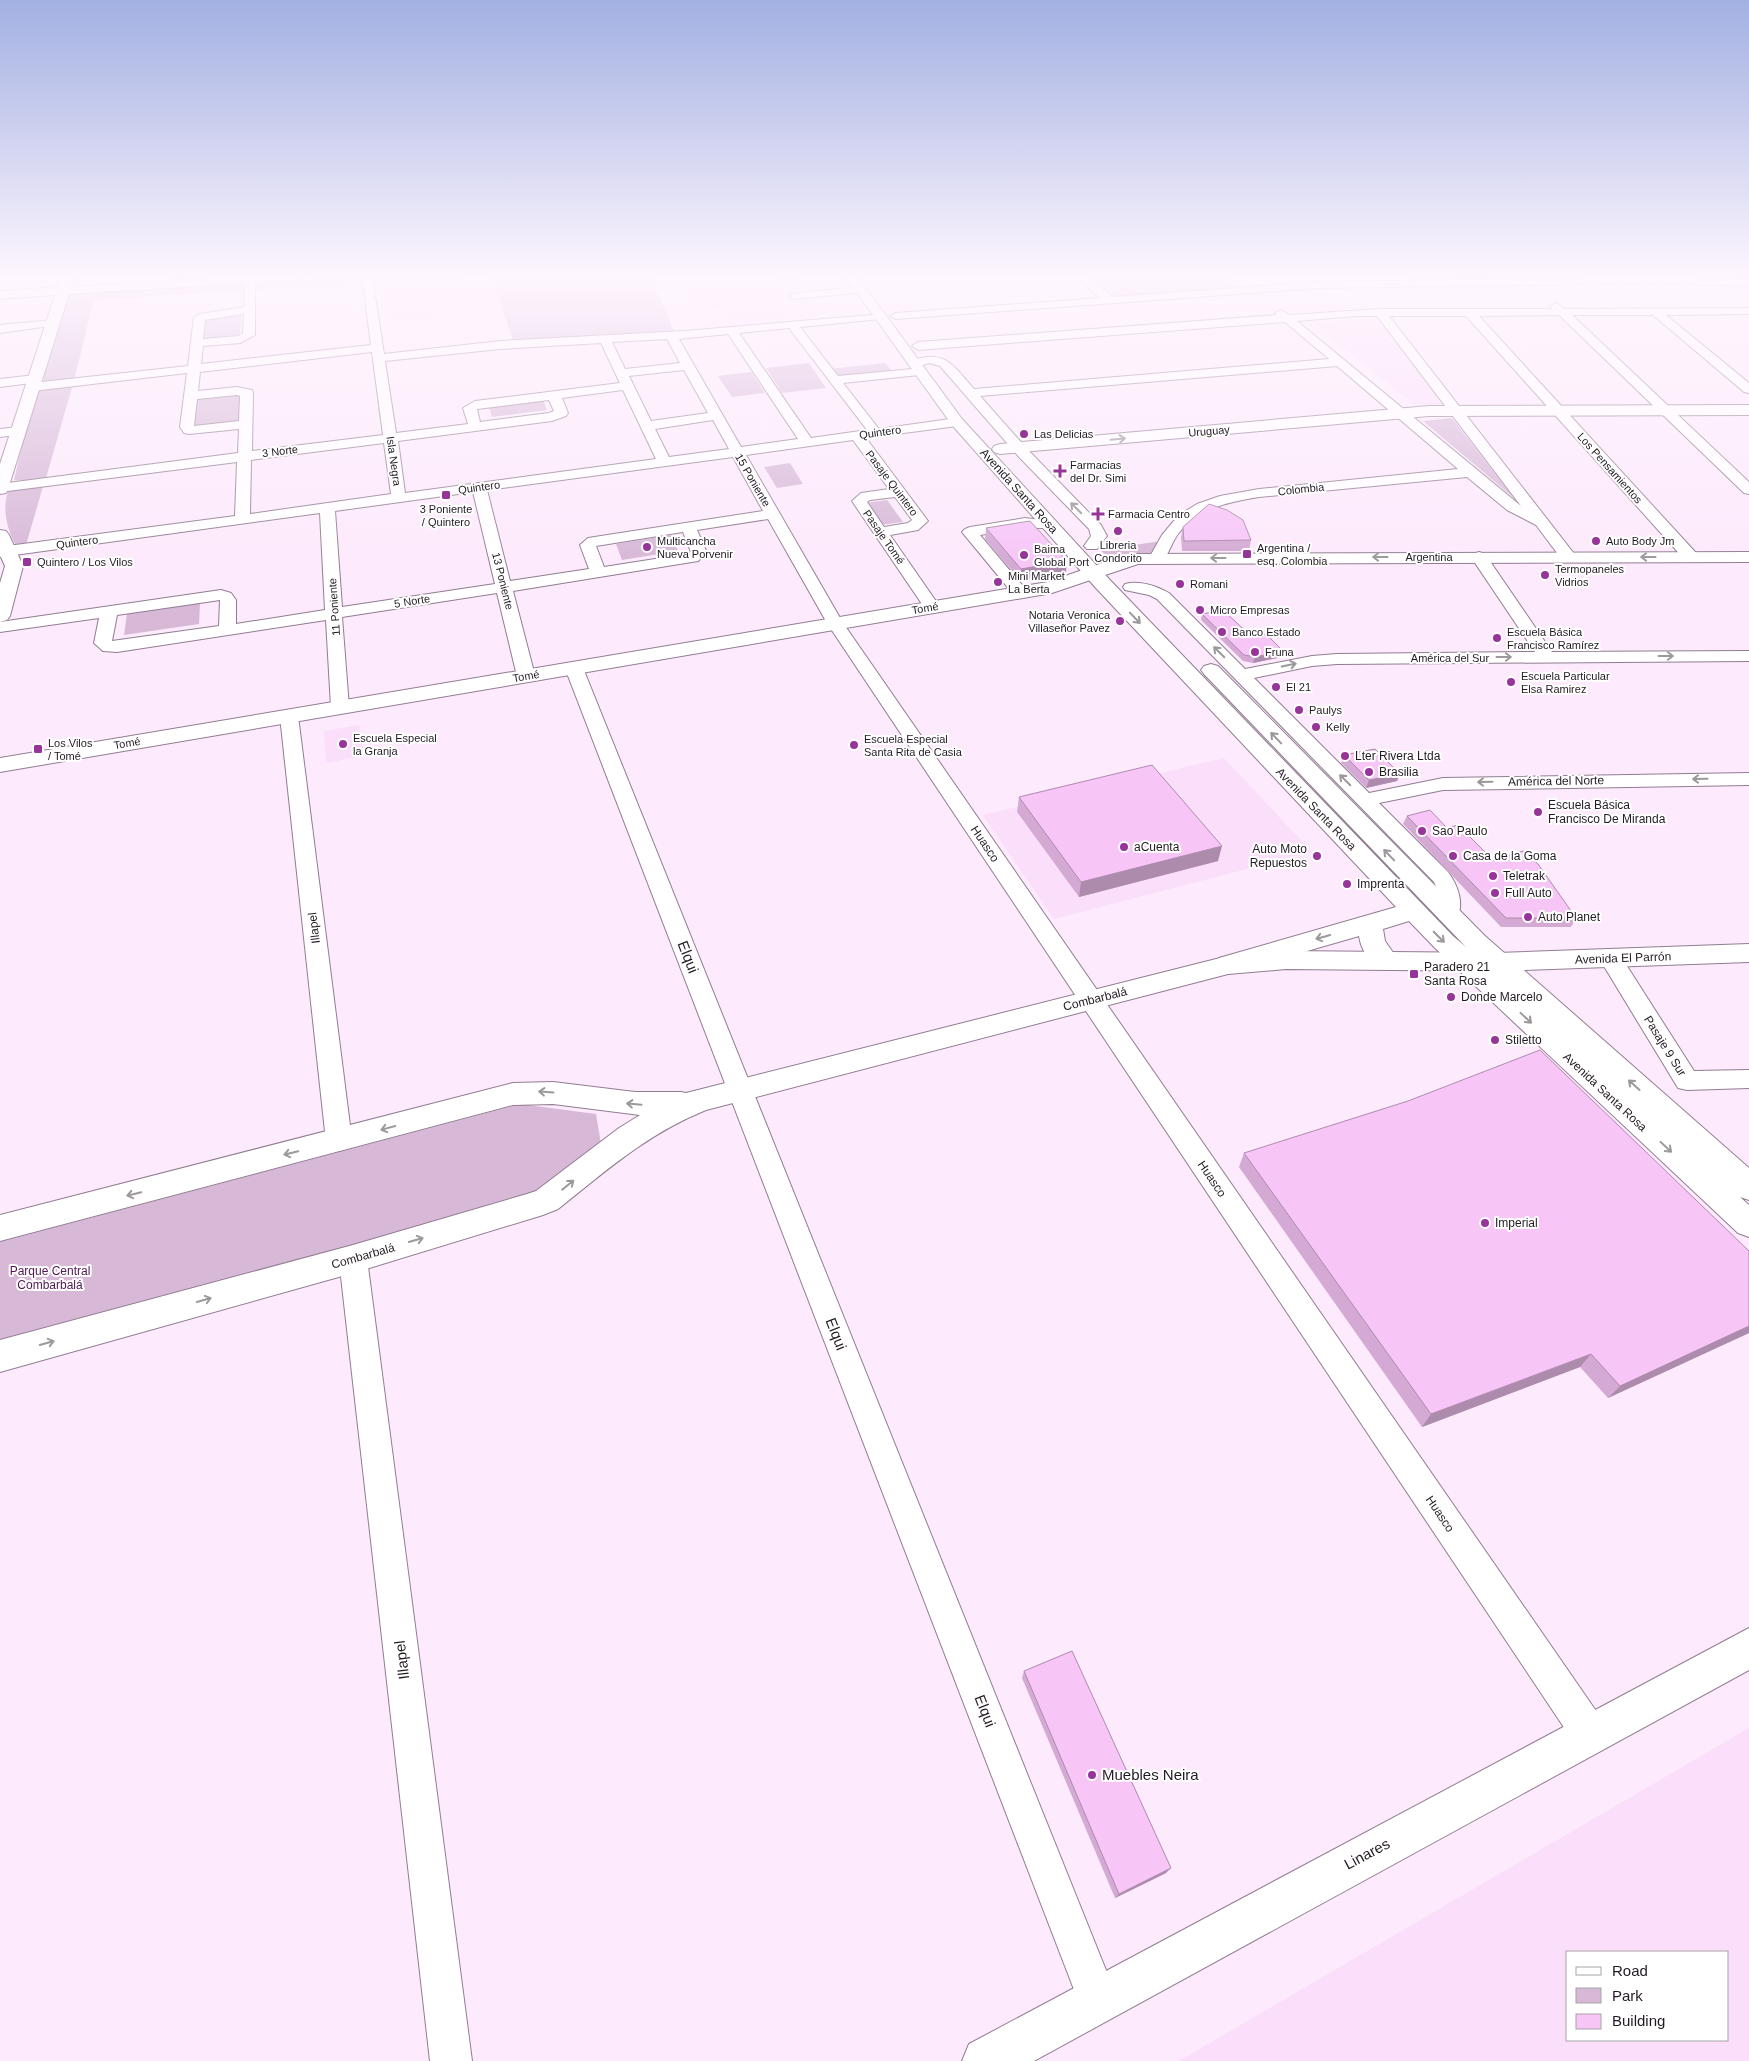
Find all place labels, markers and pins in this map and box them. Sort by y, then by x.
marker: Las Delicias [1018,428,1030,440]
place label: Las Delicias [1034,428,1094,440]
place label: Farmacias del Dr. Simi [1070,459,1126,484]
marker: Farmacias del Dr. Simi [1054,465,1066,477]
marker: 3 Poniente / Quintero [440,489,452,501]
place label: 3 Poniente / Quintero [420,503,472,528]
marker: Farmacia Centro [1092,508,1104,520]
place label: Farmacia Centro [1108,508,1190,520]
marker: Libreria Condorito [1112,525,1124,537]
place label: Multicancha Nueva Porvenir [657,535,733,560]
marker: Auto Body Jm [1590,535,1602,547]
place label: Auto Body Jm [1606,535,1674,547]
place label: Libreria Condorito [1094,539,1142,564]
marker: Multicancha Nueva Porvenir [641,541,653,553]
place label: Argentina / esq. Colombia [1257,542,1328,567]
place label: Baima Global Port [1034,543,1089,568]
marker: Argentina / esq. Colombia [1241,548,1253,560]
marker: Baima Global Port [1018,549,1030,561]
marker: Quintero / Los Vilos [21,556,33,568]
place label: Quintero / Los Vilos [37,556,133,568]
place label: Termopaneles Vidrios [1555,563,1625,588]
marker: Termopaneles Vidrios [1539,569,1551,581]
place label: Mini Market La Berta [1008,570,1065,595]
marker: Mini Market La Berta [992,576,1004,588]
marker: Romani [1174,578,1186,590]
place label: Romani [1190,578,1228,590]
marker: Micro Empresas [1194,604,1206,616]
place label: Micro Empresas [1210,604,1290,616]
place label: Notaria Veronica Villaseñor Pavez [1028,609,1111,634]
marker: Notaria Veronica Villaseñor Pavez [1114,615,1126,627]
marker: Banco Estado [1216,626,1228,638]
place label: Banco Estado [1232,626,1301,638]
place label: Escuela Básica Francisco Ramírez [1507,626,1599,651]
marker: Escuela Básica Francisco Ramírez [1491,632,1503,644]
marker: Fruna [1249,646,1261,658]
place label: Fruna [1265,646,1295,658]
place label: Escuela Particular Elsa Ramirez [1521,670,1610,695]
marker: Escuela Particular Elsa Ramirez [1505,676,1517,688]
marker: El 21 [1270,681,1282,693]
place label: El 21 [1286,681,1311,693]
marker: Paulys [1293,704,1305,716]
place label: Paulys [1309,704,1343,716]
marker: Kelly [1310,721,1322,733]
place label: Kelly [1326,721,1350,733]
place label: Escuela Especial la Granja [353,732,437,757]
place label: Escuela Especial Santa Rita de Casia [864,733,963,758]
place label: Los Vilos / Tomé [48,737,93,762]
marker: Escuela Especial la Granja [337,738,349,750]
marker: Escuela Especial Santa Rita de Casia [848,739,860,751]
marker: Los Vilos / Tomé [32,743,44,755]
place label: Lter Rivera Ltda [1355,749,1441,763]
marker: Lter Rivera Ltda [1339,750,1351,762]
place label: Brasilia [1379,765,1419,779]
marker: Brasilia [1363,766,1375,778]
place label: Escuela Básica Francisco De Miranda [1548,798,1666,826]
marker: Escuela Básica Francisco De Miranda [1532,806,1544,818]
place label: Sao Paulo [1432,824,1488,838]
marker: Sao Paulo [1416,825,1428,837]
place label: aCuenta [1134,840,1180,854]
marker: aCuenta [1118,841,1130,853]
place label: Auto Moto Repuestos [1250,842,1307,870]
place label: Casa de la Goma [1463,849,1557,863]
marker: Auto Moto Repuestos [1311,850,1323,862]
marker: Casa de la Goma [1447,850,1459,862]
place label: Teletrak [1503,869,1546,883]
marker: Teletrak [1487,870,1499,882]
place label: Imprenta [1357,877,1405,891]
marker: Imprenta [1341,878,1353,890]
place label: Full Auto [1505,886,1552,900]
marker: Full Auto [1489,887,1501,899]
place label: Auto Planet [1538,910,1601,924]
marker: Auto Planet [1522,911,1534,923]
place label: Paradero 21 Santa Rosa [1424,960,1490,988]
marker: Paradero 21 Santa Rosa [1408,968,1420,980]
place label: Donde Marcelo [1461,990,1543,1004]
marker: Donde Marcelo [1445,991,1457,1003]
place label: Stiletto [1505,1033,1542,1047]
marker: Stiletto [1489,1034,1501,1046]
place label: Imperial [1495,1216,1538,1230]
marker: Imperial [1479,1217,1491,1229]
place label: Muebles Neira [1102,1766,1199,1783]
marker: Muebles Neira [1086,1769,1098,1781]

